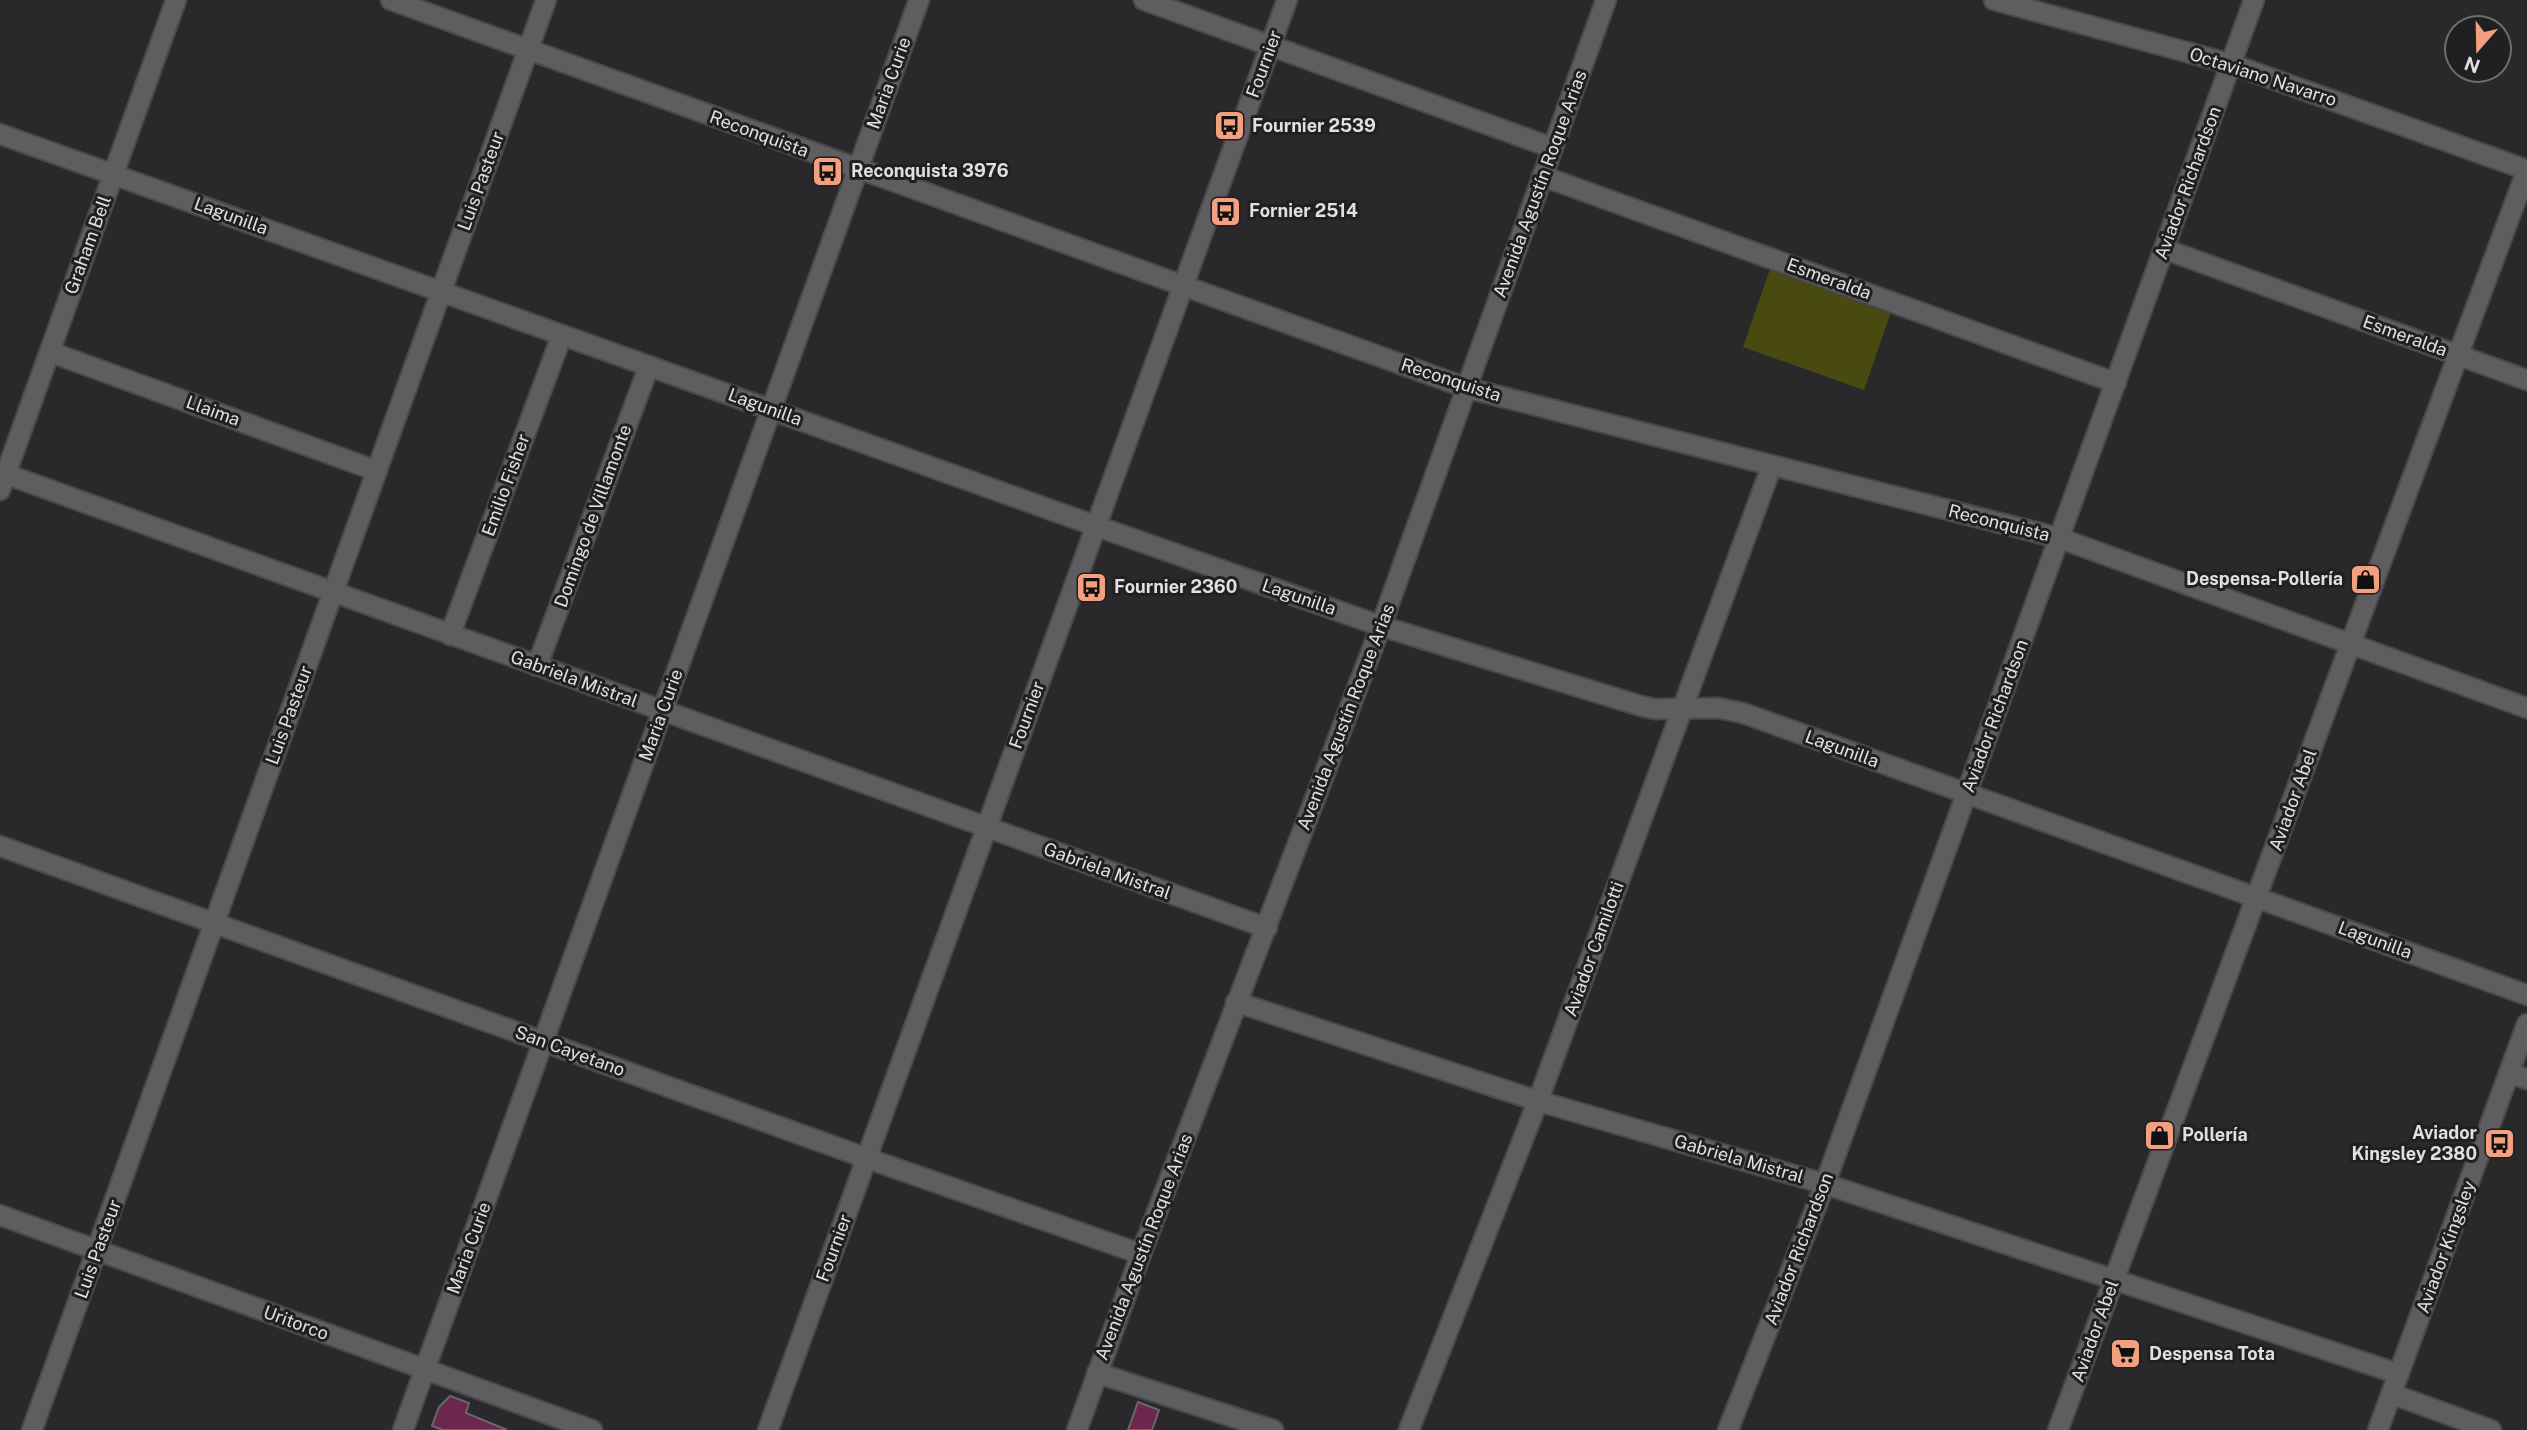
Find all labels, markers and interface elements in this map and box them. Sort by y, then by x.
north arrow [2443,14,2513,84]
street label: Fournier [1242,27,1285,100]
street label: Maria Curie [862,34,915,132]
street label: Octaviano Navarro [2187,43,2339,110]
text: N [2461,52,2483,78]
street label: Avenida Agustín Roque Arias [1489,67,1591,300]
street label: Aviador Richardson [2150,103,2225,262]
street label: Reconquista [707,106,812,161]
bus stop icon: Fournier 2539 [1212,109,1246,143]
place label: Fournier 2539 [1252,115,1376,136]
street label: Luis Pasteur [453,129,508,233]
bus stop icon: Reconquista 3976 [811,154,845,188]
place label: Reconquista 3976 [851,160,1009,181]
street label: Lagunilla [191,192,271,239]
street label: Graham Bell [60,193,115,297]
bus stop icon: Fornier 2514 [1209,194,1243,228]
place label: Fornier 2514 [1249,200,1358,221]
street label: Esmeralda [1784,254,1874,303]
street label: Esmeralda [2360,311,2450,360]
street label: Reconquista [1398,353,1504,406]
street label: Lagunilla [725,383,805,430]
street label: Llaima [183,391,243,430]
street label: Domingo de Villamonte [550,422,635,610]
street label: Emilio Fisher [477,431,534,539]
street label: Reconquista [1946,500,2052,545]
shop icon: Despensa-Pollería [2349,562,2383,596]
place label: Despensa-Pollería [2186,568,2343,589]
bus stop icon: Fournier 2360 [1074,570,1108,604]
street label: Lagunilla [1259,574,1339,619]
place label: Fournier 2360 [1114,576,1237,597]
street label: Avenida Agustín Roque Arias [1293,601,1398,833]
street label: Aviador Richardson [1957,636,2032,795]
street label: Gabriela Mistral [508,646,641,711]
street label: Luis Pasteur [261,663,316,767]
street label: Maria Curie [634,666,687,764]
street label: Fournier [1005,678,1048,751]
street label: Lagunilla [1802,725,1882,772]
street label: Aviador Abel [2264,746,2321,854]
street label: Gabriela Mistral [1041,838,1174,903]
street label: Aviador Camilotti [1559,878,1628,1019]
street label: Lagunilla [2335,916,2415,963]
street label: San Cayetano [512,1021,628,1080]
shop icon: Pollería [2142,1118,2176,1152]
place label: Aviador Kingsley 2380 [2351,1122,2478,1164]
place label: Pollería [2182,1124,2248,1145]
bus stop icon: Aviador Kingsley 2380 [2483,1126,2517,1160]
street label: Gabriela Mistral [1672,1130,1806,1187]
street label: Avenida Agustín Roque Arias [1091,1131,1196,1363]
street label: Aviador Richardson [1760,1170,1837,1328]
street label: Aviador Kingsley [2412,1177,2479,1316]
street label: Luis Pasteur [70,1197,125,1301]
street label: Maria Curie [442,1199,495,1297]
street label: Fournier [812,1211,855,1284]
street label: Aviador Abel [2066,1277,2123,1385]
street label: Uritorco [261,1301,332,1344]
supermarket icon: Despensa Tota [2109,1337,2143,1371]
place label: Despensa Tota [2149,1343,2275,1364]

